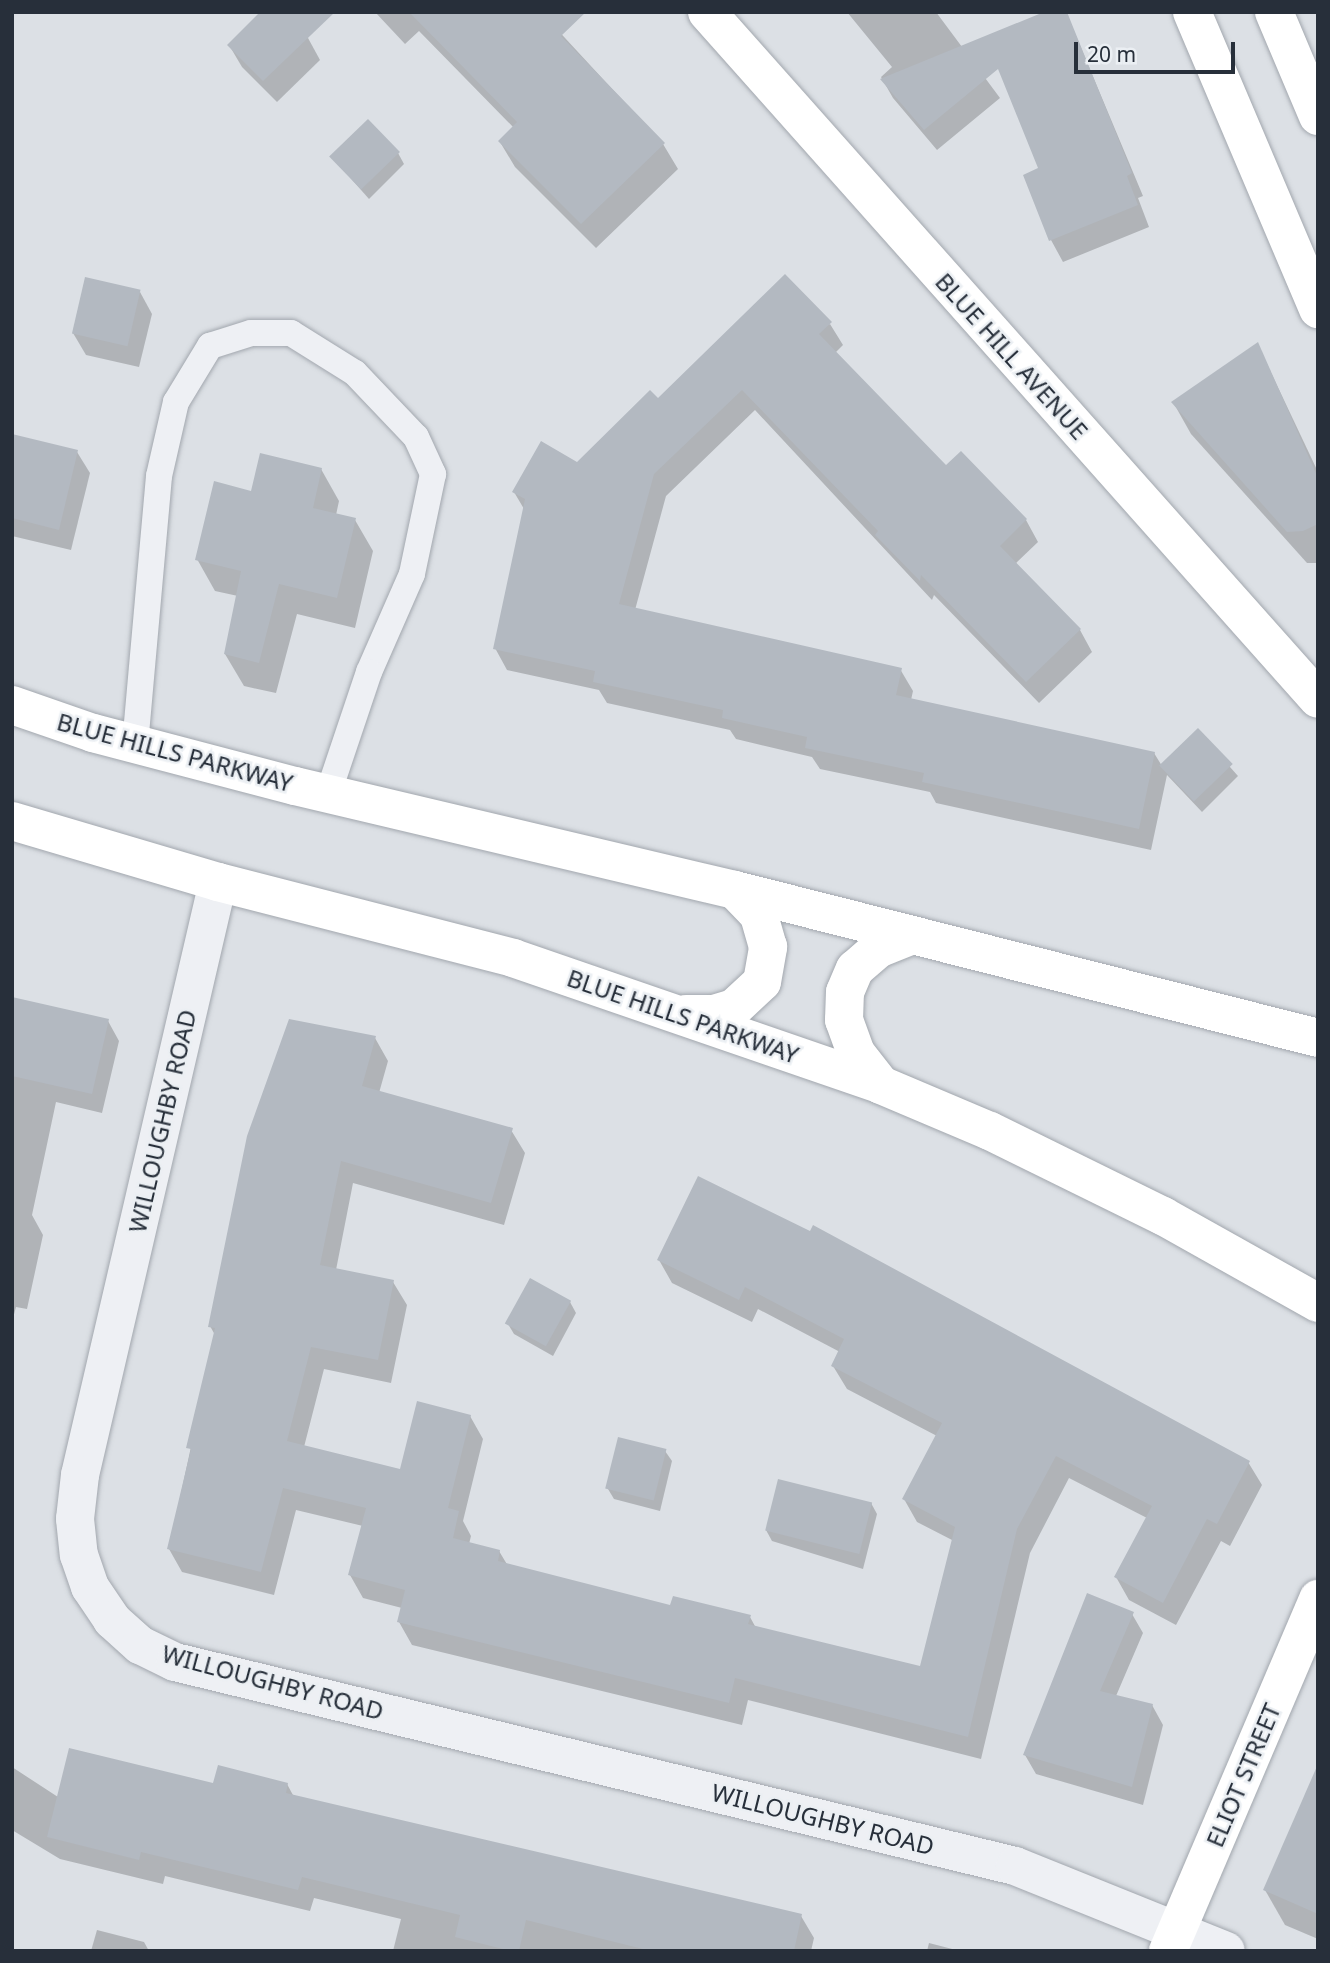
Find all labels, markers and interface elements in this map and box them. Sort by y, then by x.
scale bar [1078,28,1239,72]
text: 20 m [1087,40,1136,68]
street label: BLUE HILL AVENUE [930,267,1094,445]
street label: BLUE HILLS PARKWAY [54,707,296,797]
street label: BLUE HILLS PARKWAY [564,963,802,1069]
street label: WILLOUGHBY ROAD [122,1007,202,1235]
street label: WILLOUGHBY ROAD [159,1639,387,1725]
street label: ELIOT STREET [1200,1699,1286,1851]
street label: WILLOUGHBY ROAD [709,1777,937,1861]

